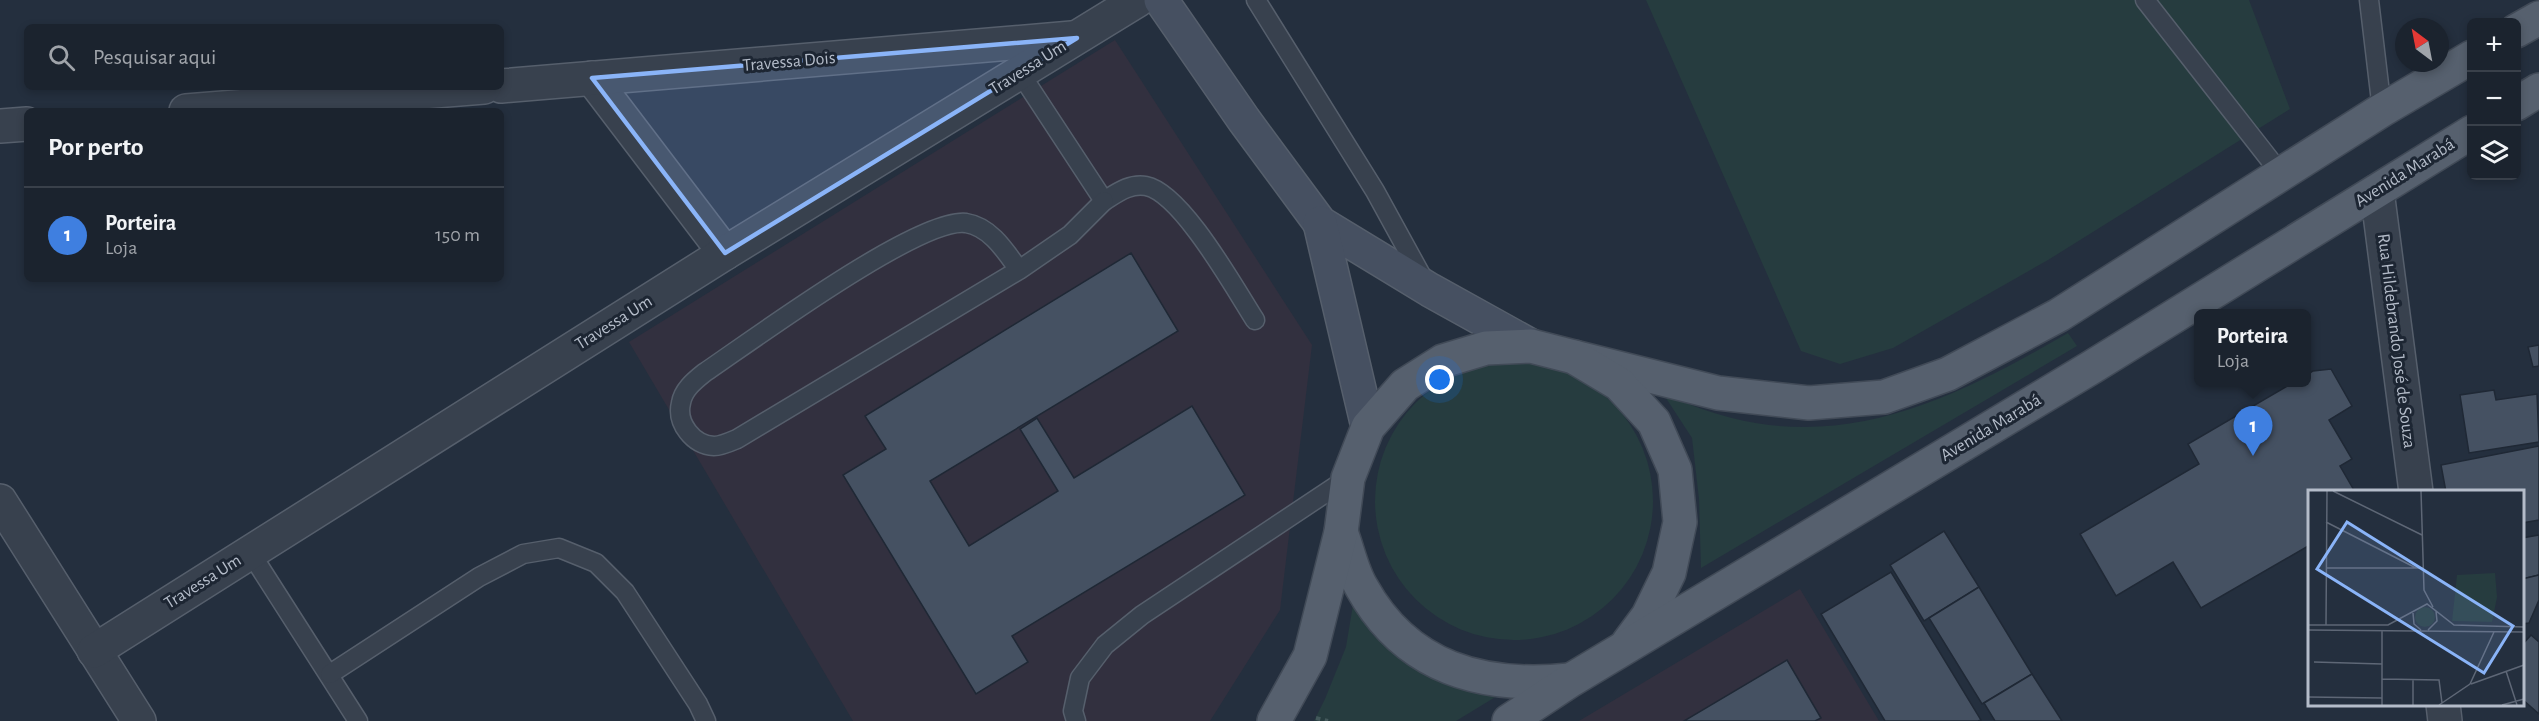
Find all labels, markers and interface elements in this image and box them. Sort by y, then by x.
north arrow [2395,18,2449,72]
map controls [2467,18,2521,180]
button: + [2467,18,2521,72]
search box [24,24,504,90]
street label: Travessa Um [986,37,1070,99]
icon: search [45,41,78,74]
text: Pesquisar aqui [93,46,216,68]
street label: Travessa Dois [742,49,836,75]
button: − [2467,72,2521,126]
button: layers [2467,126,2521,180]
text: Por perto [48,134,144,160]
street label: Avenida Marabá [2352,135,2458,211]
text: Porteira [105,212,176,234]
text: 1 [64,225,71,245]
text: 150 m [435,225,480,245]
street label: Rua Hildebrando José de Souza [2374,232,2418,450]
text: Loja [105,238,137,258]
street label: Travessa Um [572,292,656,354]
popup [2194,309,2311,387]
text: Porteira [2217,325,2288,347]
text: Loja [2217,351,2249,371]
your location [1425,365,1454,394]
street label: Avenida Marabá [1938,391,2044,465]
pin: 1 [2234,406,2272,456]
inset map [2308,490,2524,706]
street label: Travessa Um [161,551,245,613]

